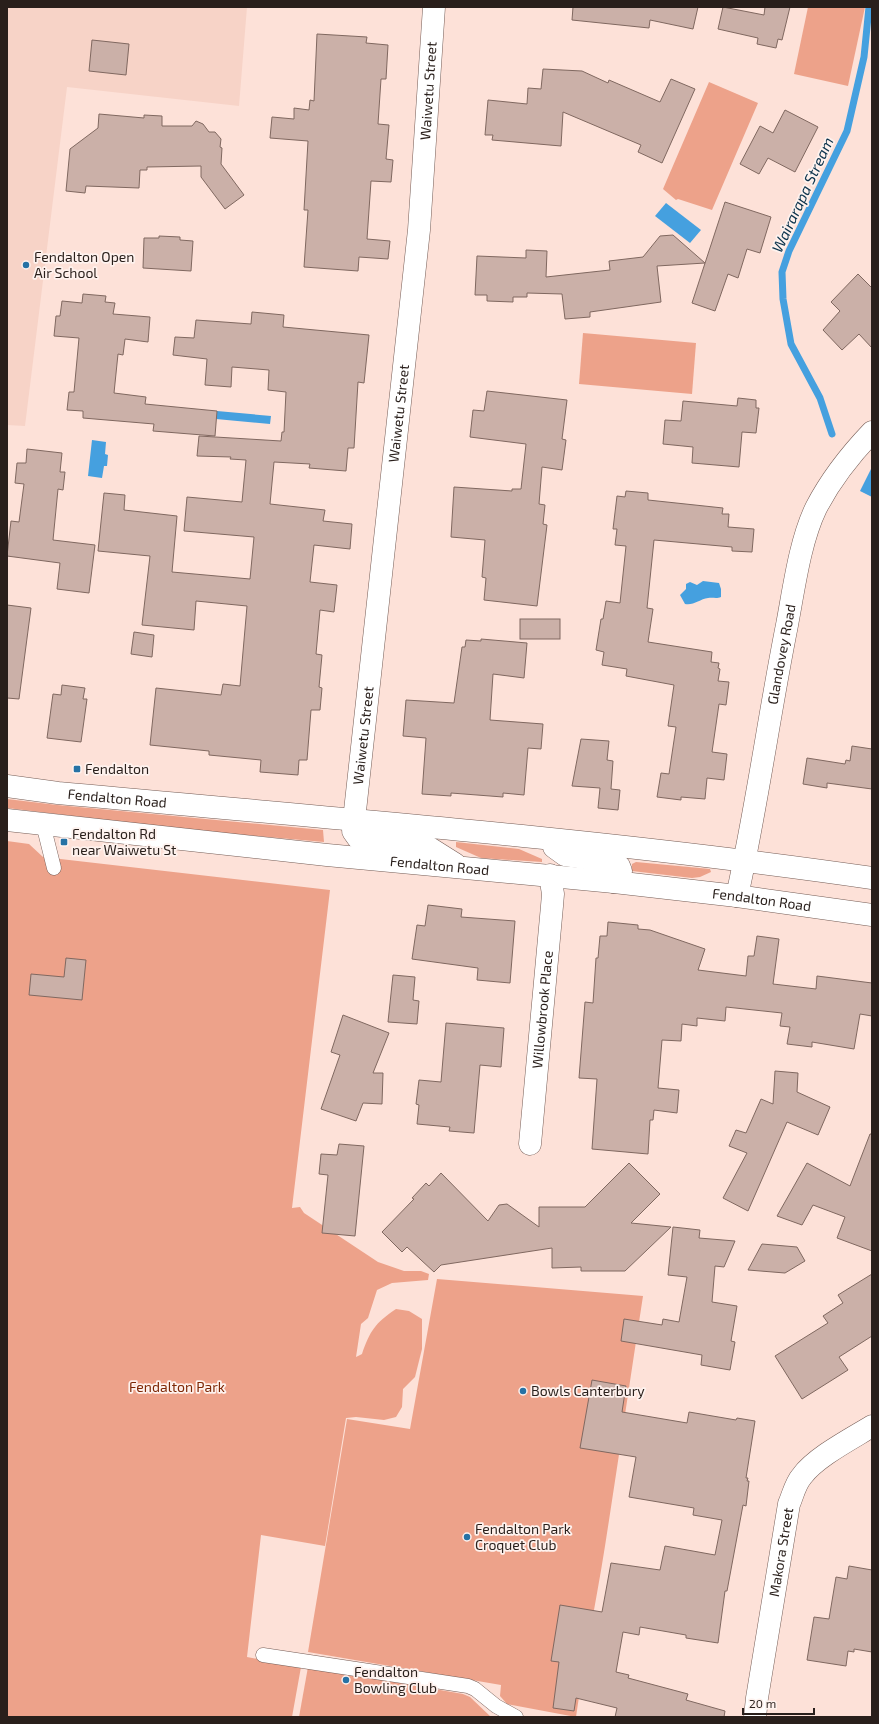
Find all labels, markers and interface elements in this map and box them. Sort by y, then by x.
street label: Waiwetu Street [416,41,440,141]
water label: Wairarapa Stream [767,134,837,255]
place label: Fendalton Open Air School [34,248,134,281]
marker: Fendalton Open Air School [21,260,31,270]
street label: Waiwetu Street [384,363,412,463]
street label: Glandovey Road [764,603,799,706]
street label: Waiwetu Street [349,685,377,785]
place label: Fendalton [85,760,149,777]
marker: Fendalton [72,764,82,774]
street label: Fendalton Road [67,785,168,811]
place label: Fendalton Rd near Waiwetu St [72,825,176,858]
marker: Fendalton Rd near Waiwetu St [59,837,69,847]
street label: Fendalton Road [389,852,490,878]
street label: Fendalton Road [711,884,812,914]
street label: Willowbrook Place [528,950,556,1069]
park label: Fendalton Park [129,1378,225,1395]
place label: Bowls Canterbury [531,1382,645,1399]
marker: Bowls Canterbury [518,1386,528,1396]
street label: Makora Street [765,1506,796,1598]
place label: Fendalton Park Croquet Club [475,1520,571,1553]
marker: Fendalton Park Croquet Club [462,1532,472,1542]
place label: Fendalton Bowling Club [354,1663,437,1696]
marker: Fendalton Bowling Club [341,1675,351,1685]
scale bar [743,1690,814,1716]
text: 20 m [749,1696,776,1710]

